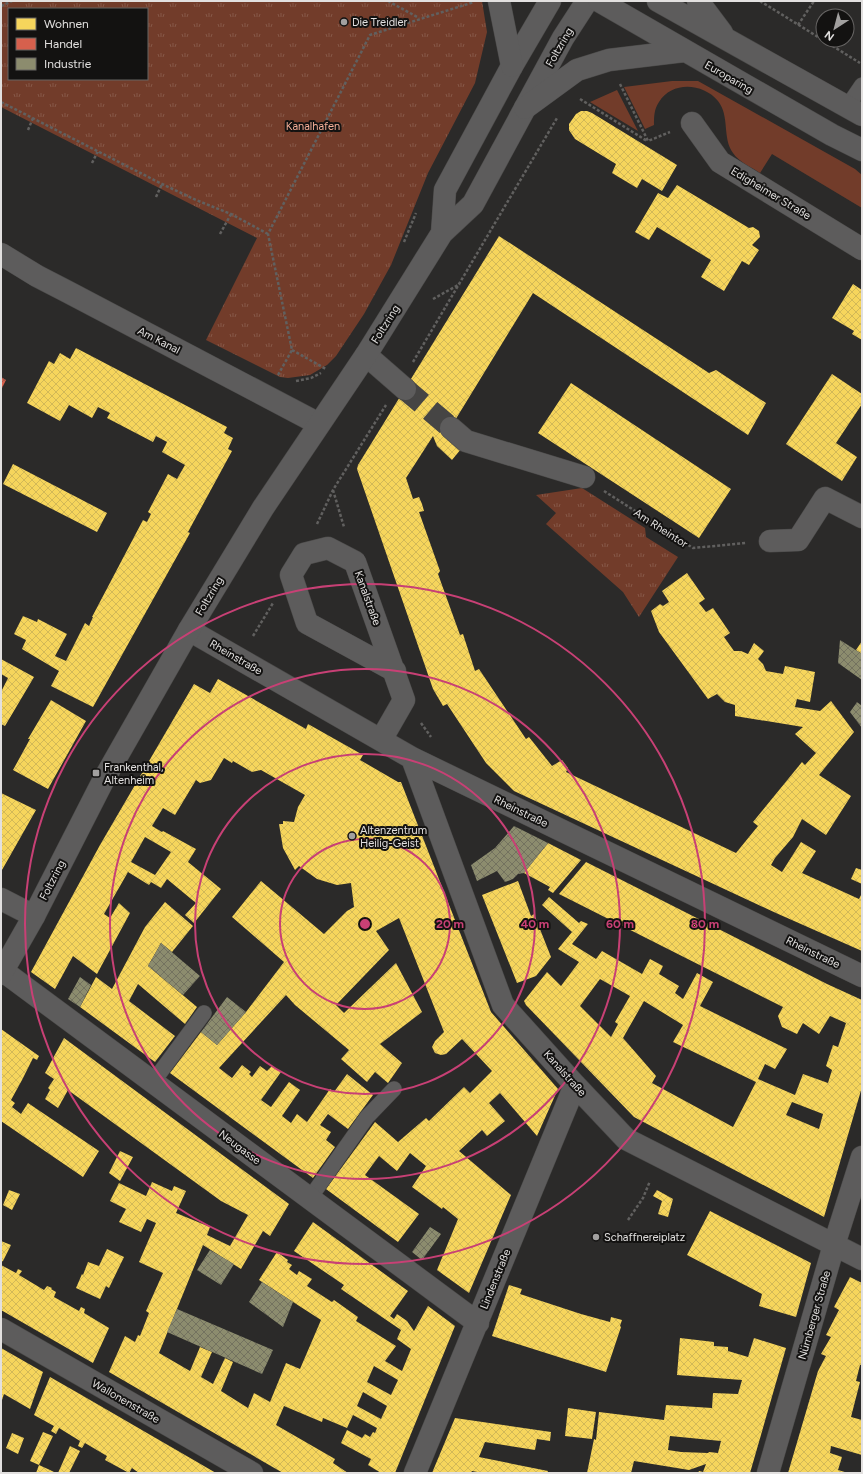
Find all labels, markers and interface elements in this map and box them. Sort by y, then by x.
legend [8,8,148,80]
north arrow [815,8,855,48]
place label: Die Treidler [352,16,408,29]
text: Wohnen [44,17,89,31]
marker: Die Treidler [339,17,349,27]
street label: Foltzring [543,25,576,69]
text: N [822,28,837,43]
text: Handel [44,37,82,51]
text: Industrie [44,57,92,71]
street label: Europaring [702,58,755,96]
park label: Kanalhafen [286,120,340,133]
street label: Edigheimer Straße [728,164,813,222]
street label: Foltzring [368,303,402,346]
street label: Am Kanal [135,324,182,357]
street label: Am Rheintor [631,506,690,551]
street label: Kanalstraße [352,569,383,627]
street label: Foltzring [193,574,226,618]
street label: Rheinstraße [207,637,264,678]
place label: Frankenthal, Altenheim [104,761,164,787]
marker: Frankenthal, Altenheim [91,768,101,778]
street label: Rheinstraße [492,793,550,830]
place label: Altenzentrum Heilig-Geist [360,824,427,850]
marker: Altenzentrum Heilig-Geist [347,831,357,841]
street label: Foltzring [37,858,68,902]
centre of rings [358,917,372,931]
text: 20 m [436,917,464,931]
text: 40 m [521,917,549,931]
text: 60 m [606,917,634,931]
text: 80 m [691,917,719,931]
street label: Rheinstraße [784,934,842,971]
street label: Kanalstraße [541,1048,589,1099]
street label: Neugasse [216,1127,263,1167]
place label: Schaffnereiplatz [604,1231,685,1244]
marker: Schaffnereiplatz [591,1232,601,1242]
street label: Lindenstraße [477,1247,513,1311]
street label: Nürnberger Straße [796,1269,833,1361]
street label: Wallonenstraße [90,1377,162,1426]

